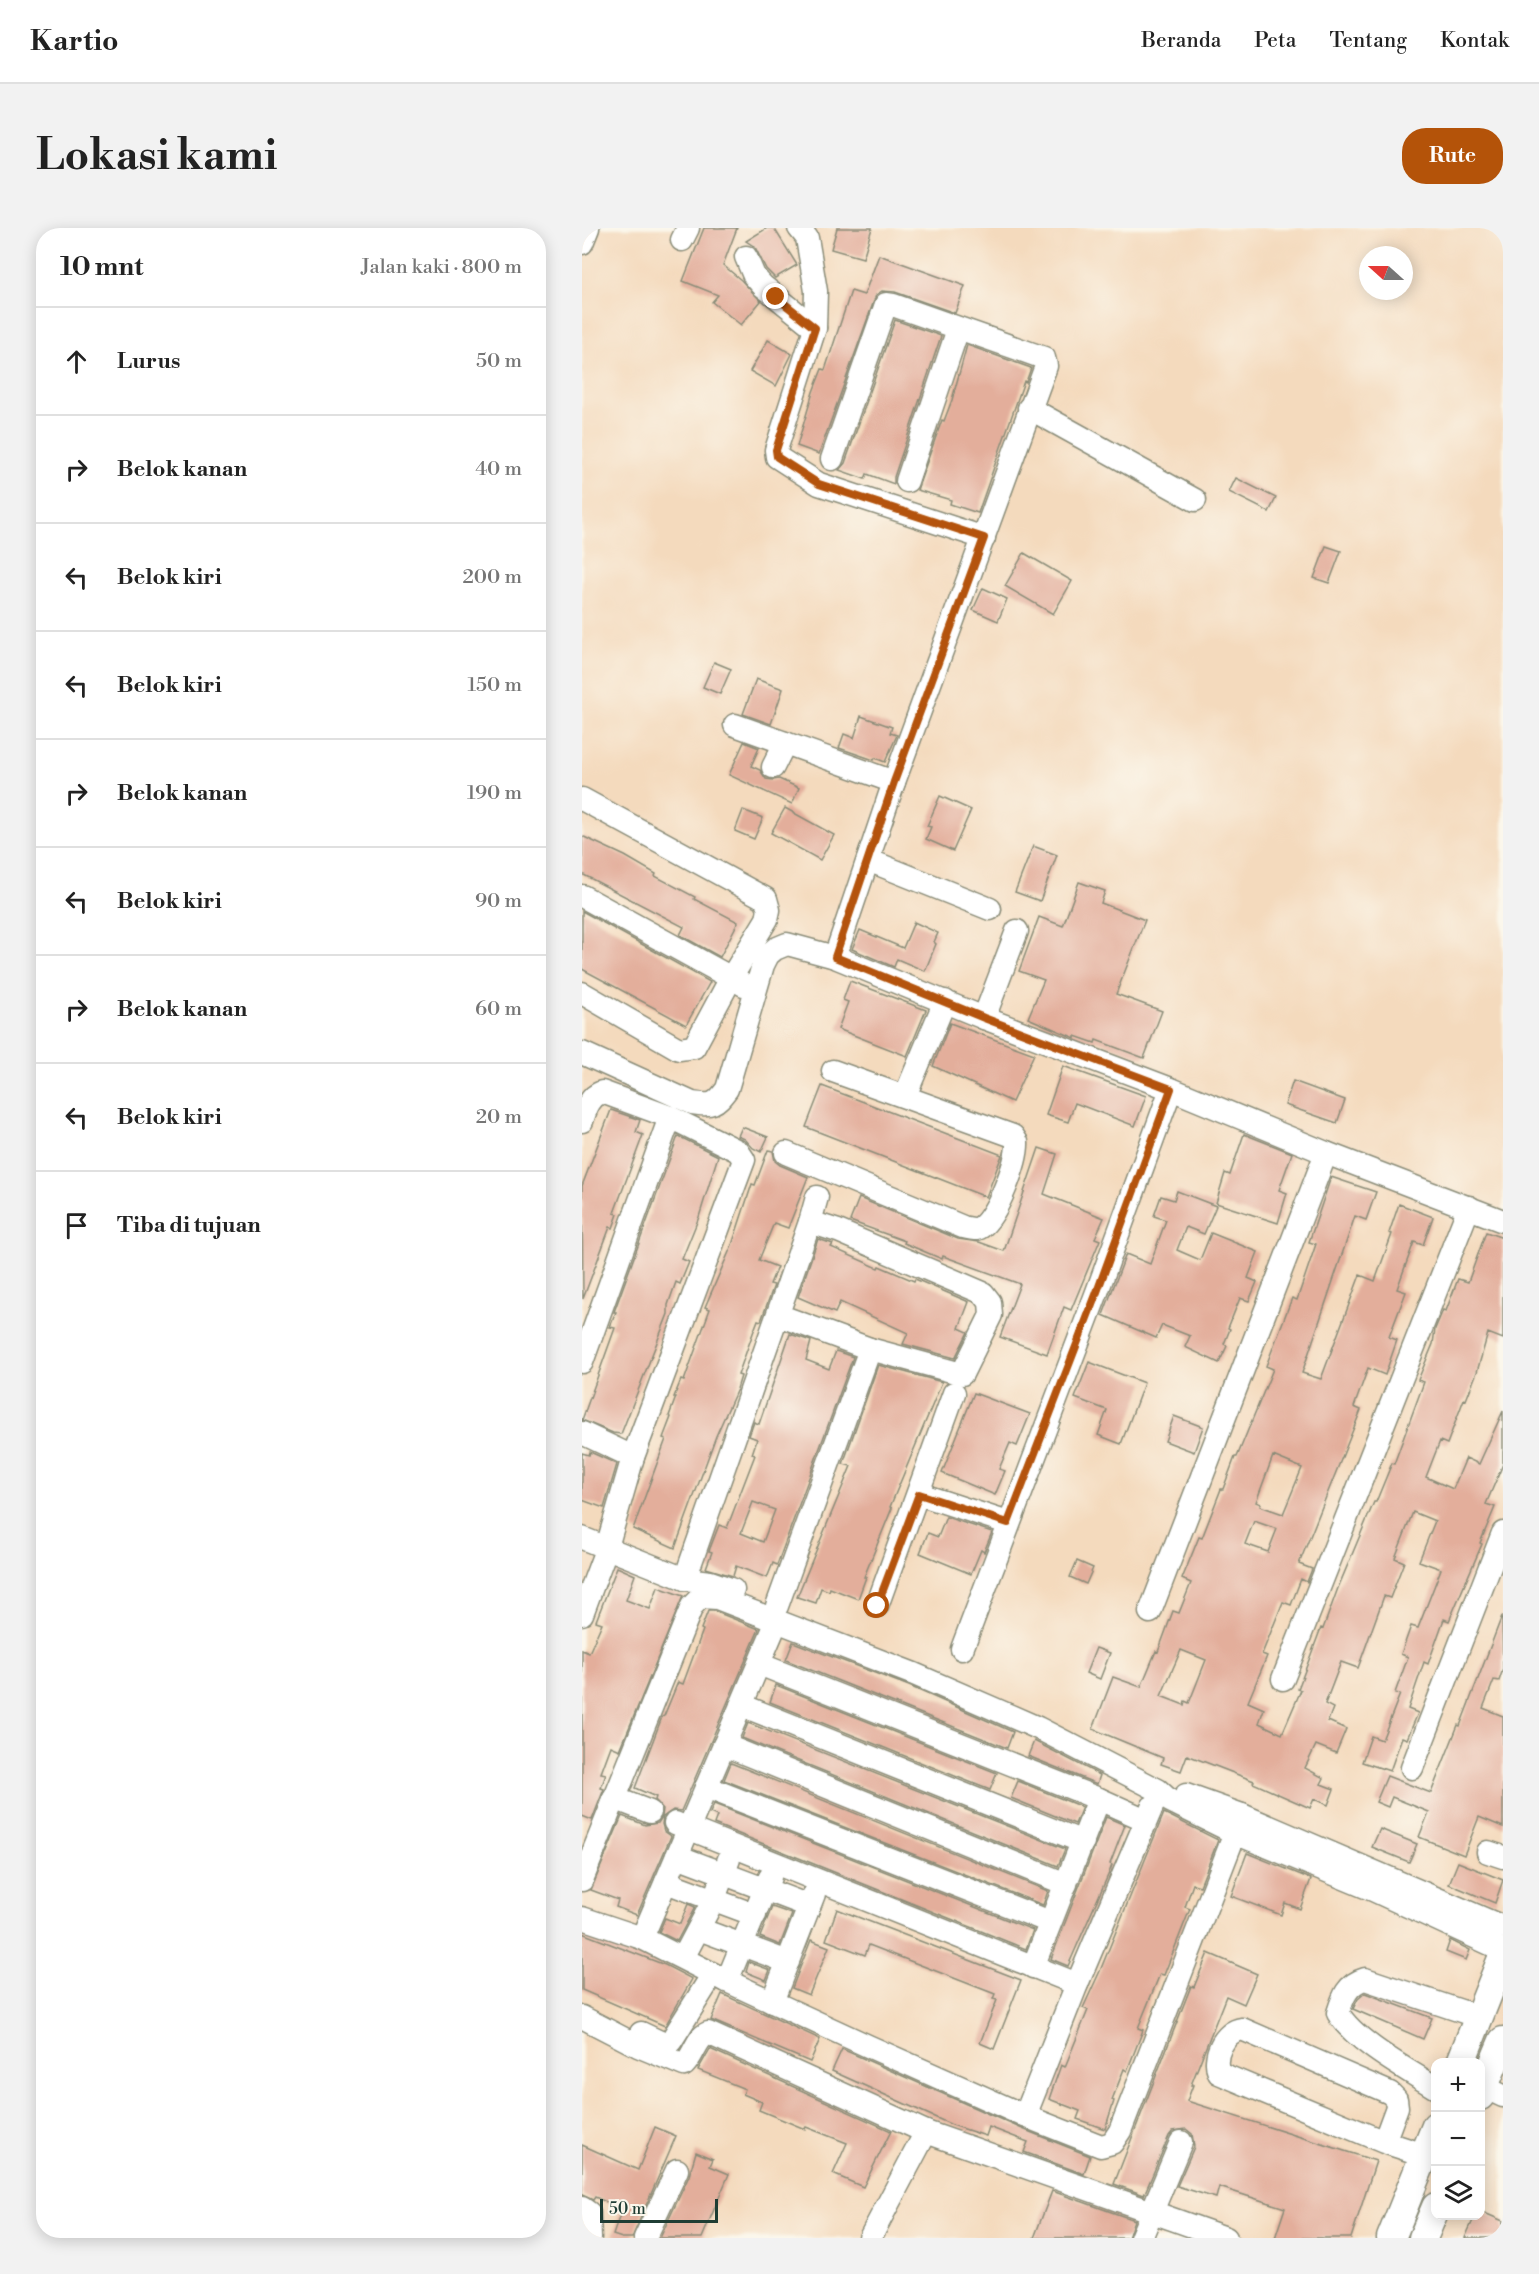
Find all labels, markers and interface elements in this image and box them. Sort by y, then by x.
text: Kartio [30,24,119,59]
text: Beranda [1141,28,1221,54]
text: Peta [1254,28,1296,54]
text: Tentang [1329,28,1407,54]
text: Kontak [1440,28,1509,54]
button: Rute [1402,128,1503,184]
text: Lokasi kami [36,130,277,183]
north arrow [1359,246,1413,300]
text: 10 mnt [60,251,144,283]
text: Jalan kaki · 800 m [361,255,522,280]
route end [762,283,788,309]
icon: ahead [60,345,93,378]
text: Lurus [117,348,180,375]
text: 50 m [476,349,522,374]
icon: right [60,453,93,486]
text: Belok kanan [117,456,247,483]
text: 40 m [475,457,522,482]
icon: left [60,561,93,594]
text: Belok kiri [117,564,222,591]
text: 200 m [462,565,522,590]
icon: left [60,669,93,702]
text: Belok kiri [117,672,222,699]
text: 150 m [467,673,522,698]
icon: right [60,777,93,810]
text: Belok kanan [117,780,247,807]
text: 190 m [467,781,522,806]
icon: left [60,885,93,918]
text: Belok kiri [117,888,222,915]
text: 90 m [475,889,522,914]
icon: right [60,993,93,1026]
text: Belok kanan [117,996,247,1023]
text: 60 m [475,997,522,1022]
icon: left [60,1101,93,1134]
text: Belok kiri [117,1104,222,1131]
text: 20 m [476,1105,522,1130]
icon: arrive [60,1209,93,1242]
text: Tiba di tujuan [117,1212,261,1239]
route start [863,1592,889,1618]
map controls [1431,2058,1485,2220]
button: + [1431,2058,1485,2112]
button: − [1431,2112,1485,2166]
button: layers [1431,2166,1485,2220]
scale bar [600,2196,718,2224]
text: 50 m [609,2199,646,2219]

